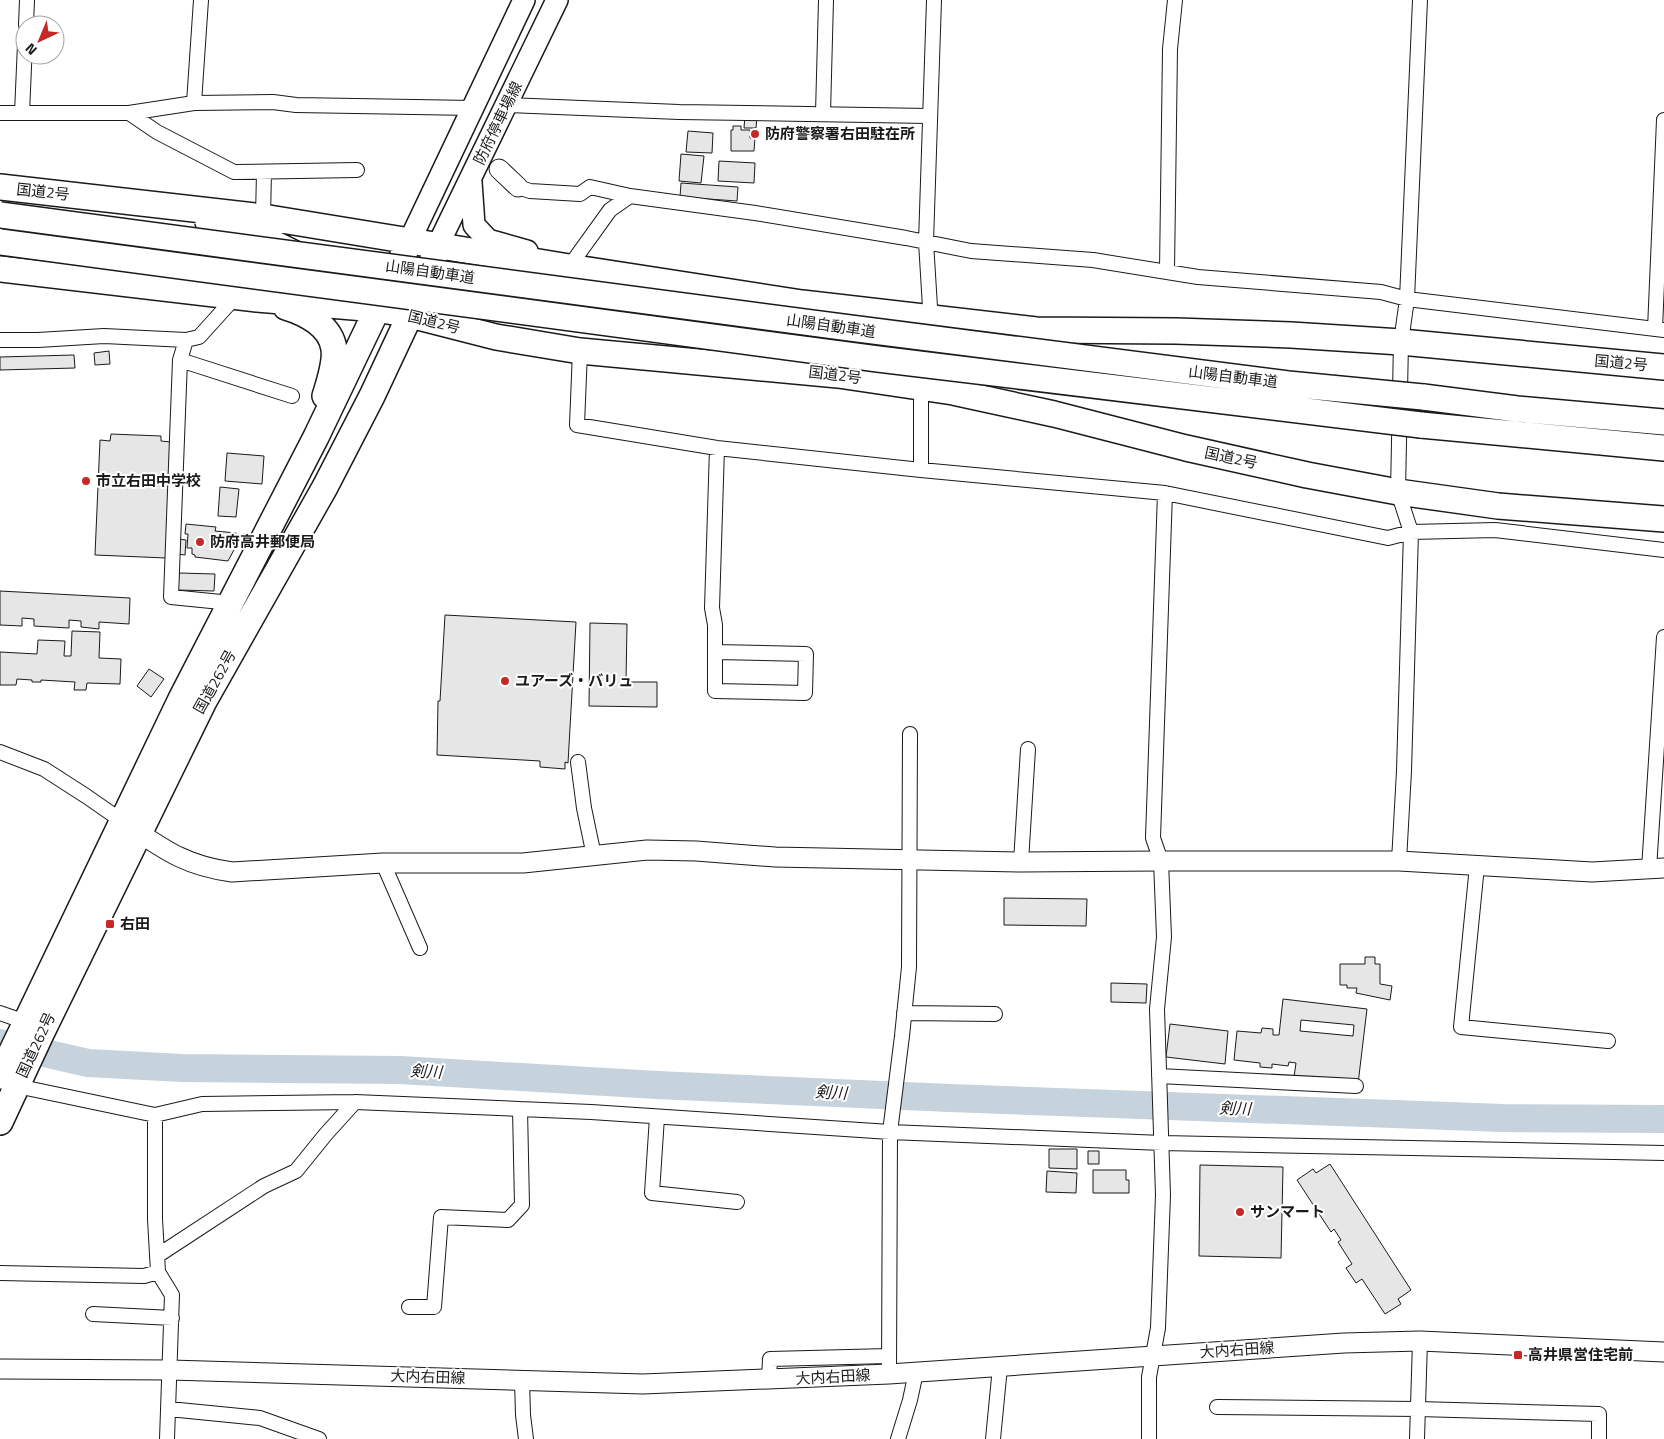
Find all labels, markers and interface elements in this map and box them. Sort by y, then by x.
north arrow [15,15,65,65]
text: N [20,39,41,61]
street label: 防府停車場線 [467,77,528,168]
place label: 防府警察署右田駐在所 [765,122,915,145]
marker: 防府警察署右田駐在所 [749,128,761,140]
street label: 国道2号 [15,177,71,206]
street label: 山陽自動車道 [384,254,476,289]
street label: 国道2号 [405,304,463,339]
street label: 山陽自動車道 [785,308,877,343]
street label: 国道2号 [1593,349,1649,376]
street label: 国道2号 [807,360,863,389]
street label: 山陽自動車道 [1187,360,1279,393]
street label: 国道2号 [1203,441,1260,474]
place label: 市立右田中学校 [96,469,201,492]
marker: 市立右田中学校 [80,475,92,487]
place label: 防府高井郵便局 [210,530,315,553]
marker: 防府高井郵便局 [194,536,206,548]
street label: 国道262号 [187,645,242,718]
place label: ユアーズ・バリュ [515,669,633,692]
marker: ユアーズ・バリュ [499,675,511,687]
place label: 右田 [120,912,150,935]
marker: 右田 [104,918,116,930]
street label: 国道262号 [10,1008,61,1081]
water label: 剣川 [409,1058,445,1084]
water label: 剣川 [814,1079,850,1105]
water label: 剣川 [1219,1095,1253,1121]
place label: サンマート [1250,1200,1325,1223]
marker: サンマート [1234,1206,1246,1218]
street label: 大内右田線 [1199,1335,1275,1364]
place label: 高井県営住宅前 [1528,1343,1633,1366]
marker: 高井県営住宅前 [1512,1349,1524,1361]
street label: 大内右田線 [795,1363,871,1390]
street label: 大内右田線 [390,1364,466,1389]

